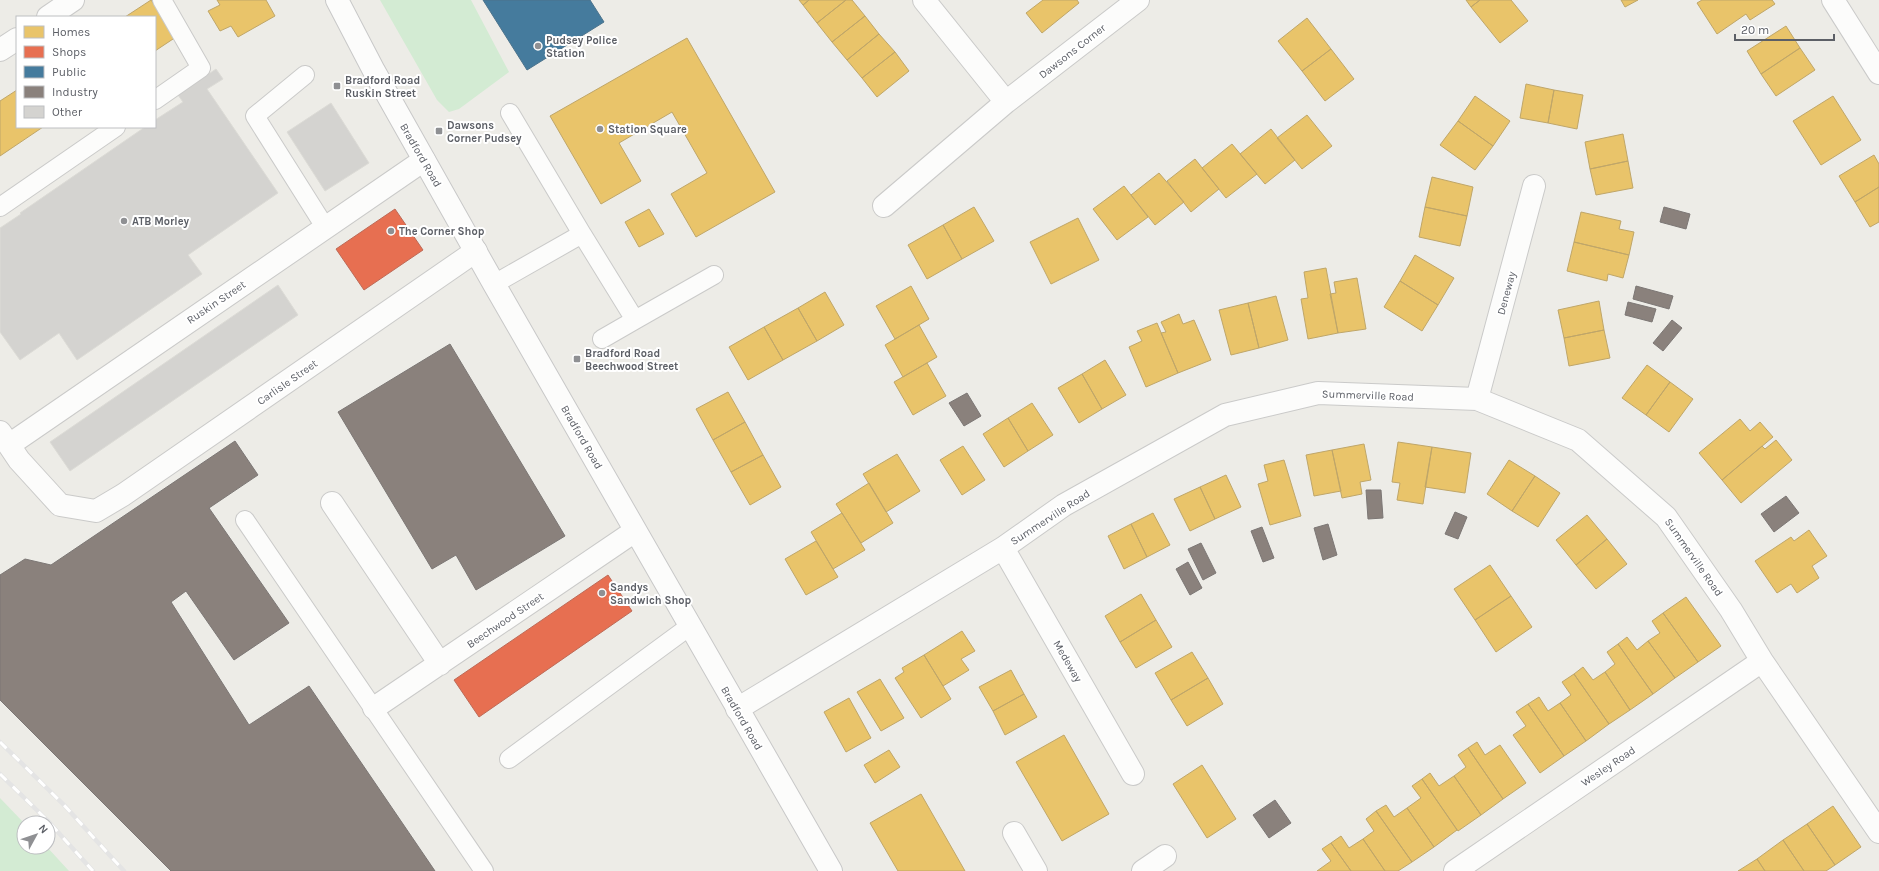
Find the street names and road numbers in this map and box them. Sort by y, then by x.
street label: Dawsons Corner [1036,21,1108,81]
street label: Bradford Road [397,121,444,190]
street label: Deneway [1494,270,1518,316]
street label: Ruskin Street [184,278,248,327]
street label: Carlisle Street [255,357,320,408]
street label: Summerville Road [1322,387,1414,404]
street label: Bradford Road [558,403,605,472]
street label: Summerville Road [1008,487,1092,548]
street label: Summerville Road [1662,516,1725,599]
street label: Beechwood Street [464,590,546,651]
street label: Medeway [1050,638,1085,685]
street label: Bradford Road [718,684,765,753]
street label: Wesley Road [1579,743,1638,789]

